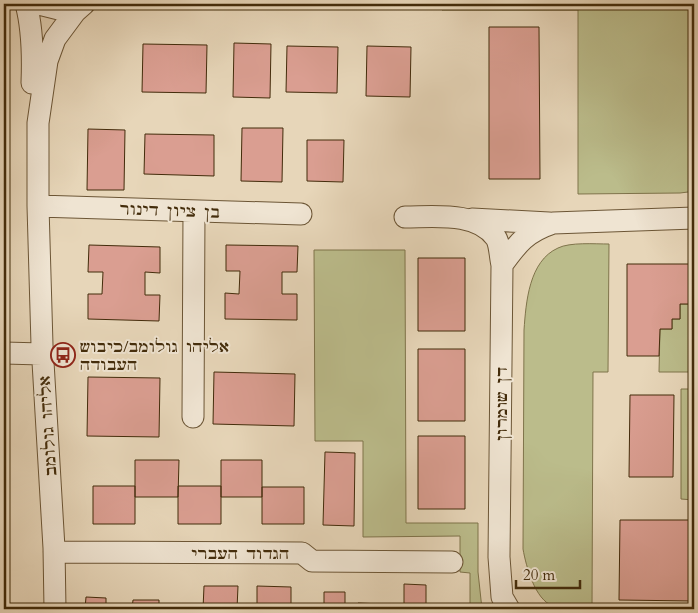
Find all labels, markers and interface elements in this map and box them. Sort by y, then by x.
street label: בן ציון דינור [119,198,221,224]
place label: אליהו גולומב/כיבוש העבודה [80,336,229,376]
bus stop icon: אליהו גולומב/כיבוש העבודה [50,342,76,368]
street label: דן שומרון [491,367,513,441]
street label: אליהו גולומב [34,375,62,477]
street label: הגדוד העברי [191,543,289,565]
scale bar [516,558,579,590]
text: 20 m [523,565,555,585]

